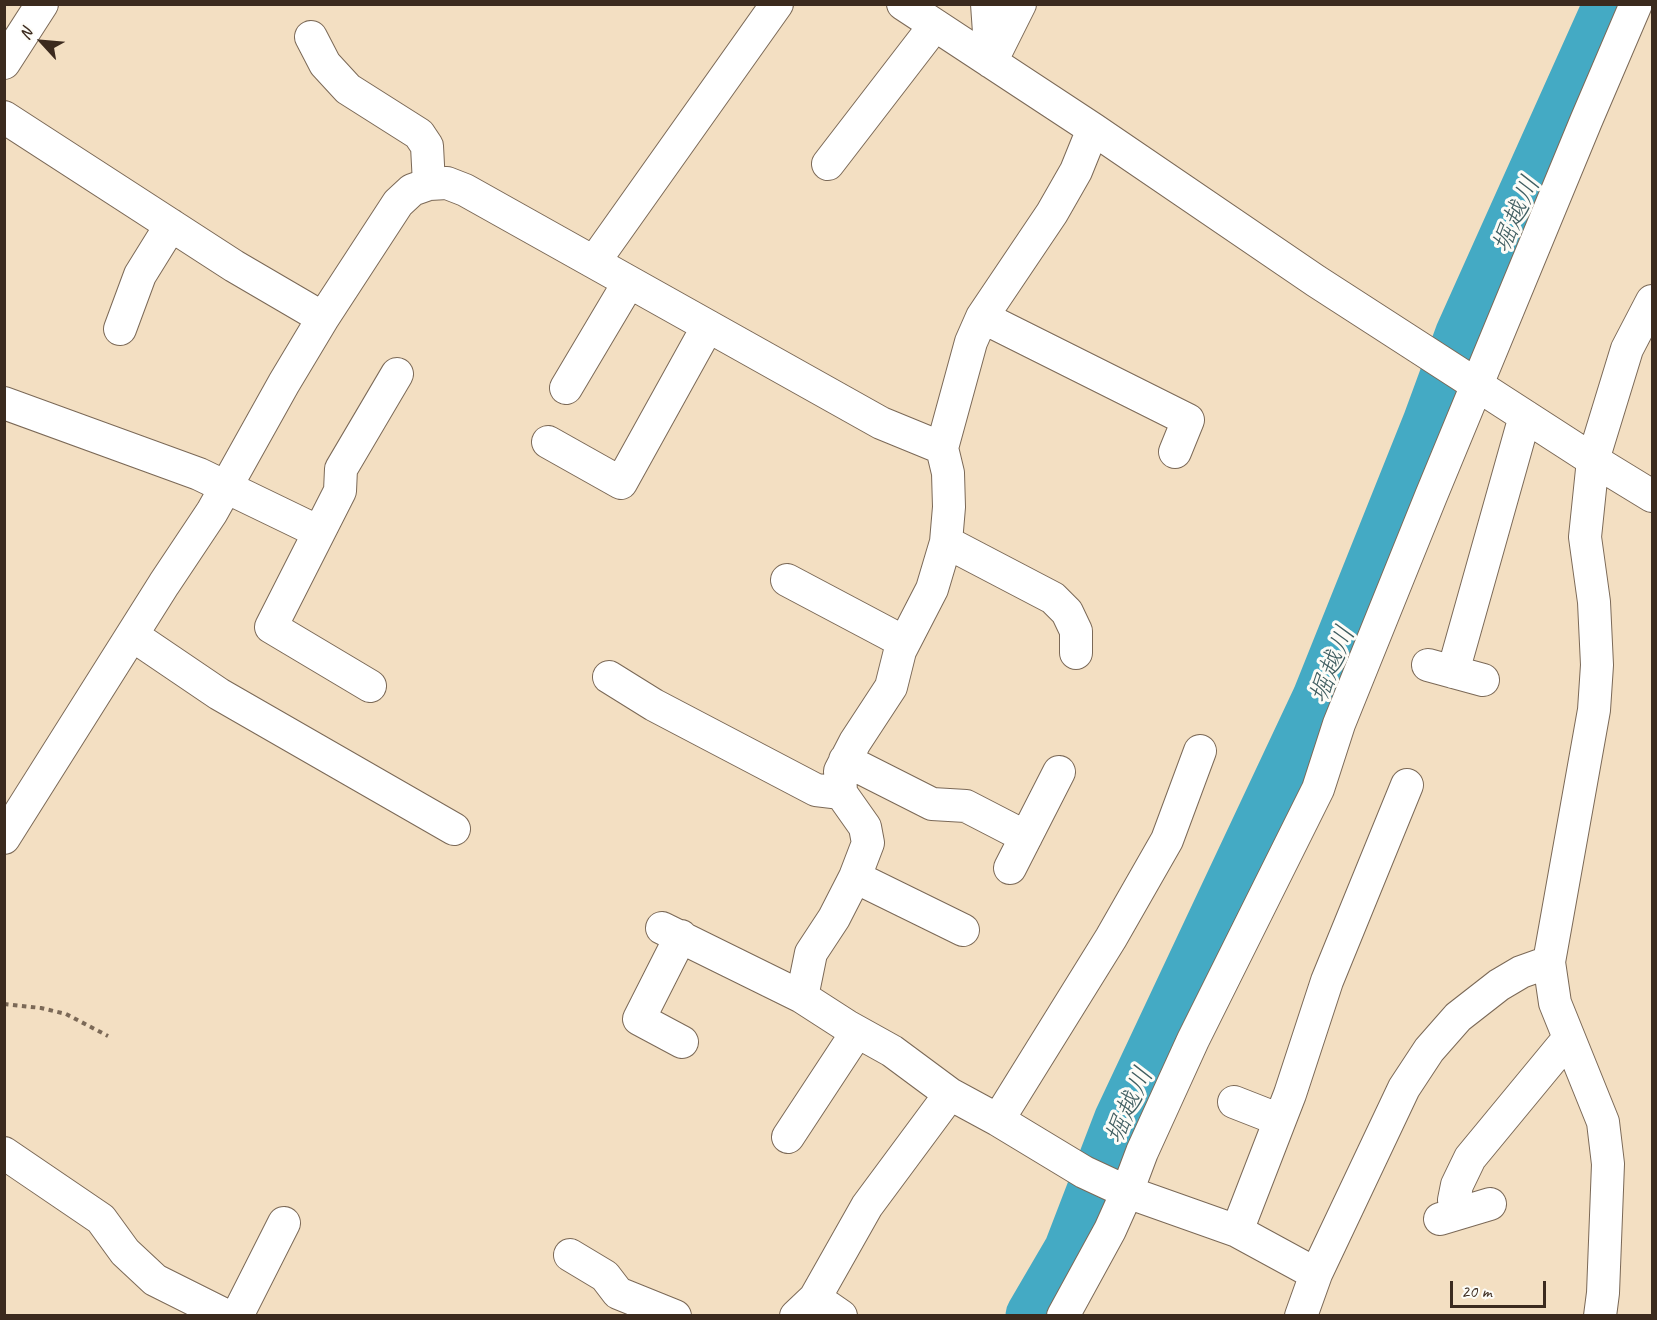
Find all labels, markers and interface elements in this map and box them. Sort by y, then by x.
north arrow [12,12,72,72]
text: N [15,25,37,43]
water label: 堀越川 [1486,171,1548,259]
water label: 堀越川 [1303,621,1363,709]
water label: 堀越川 [1099,1062,1161,1150]
scale bar [1453,1269,1549,1307]
text: 20 m [1461,1280,1492,1302]

